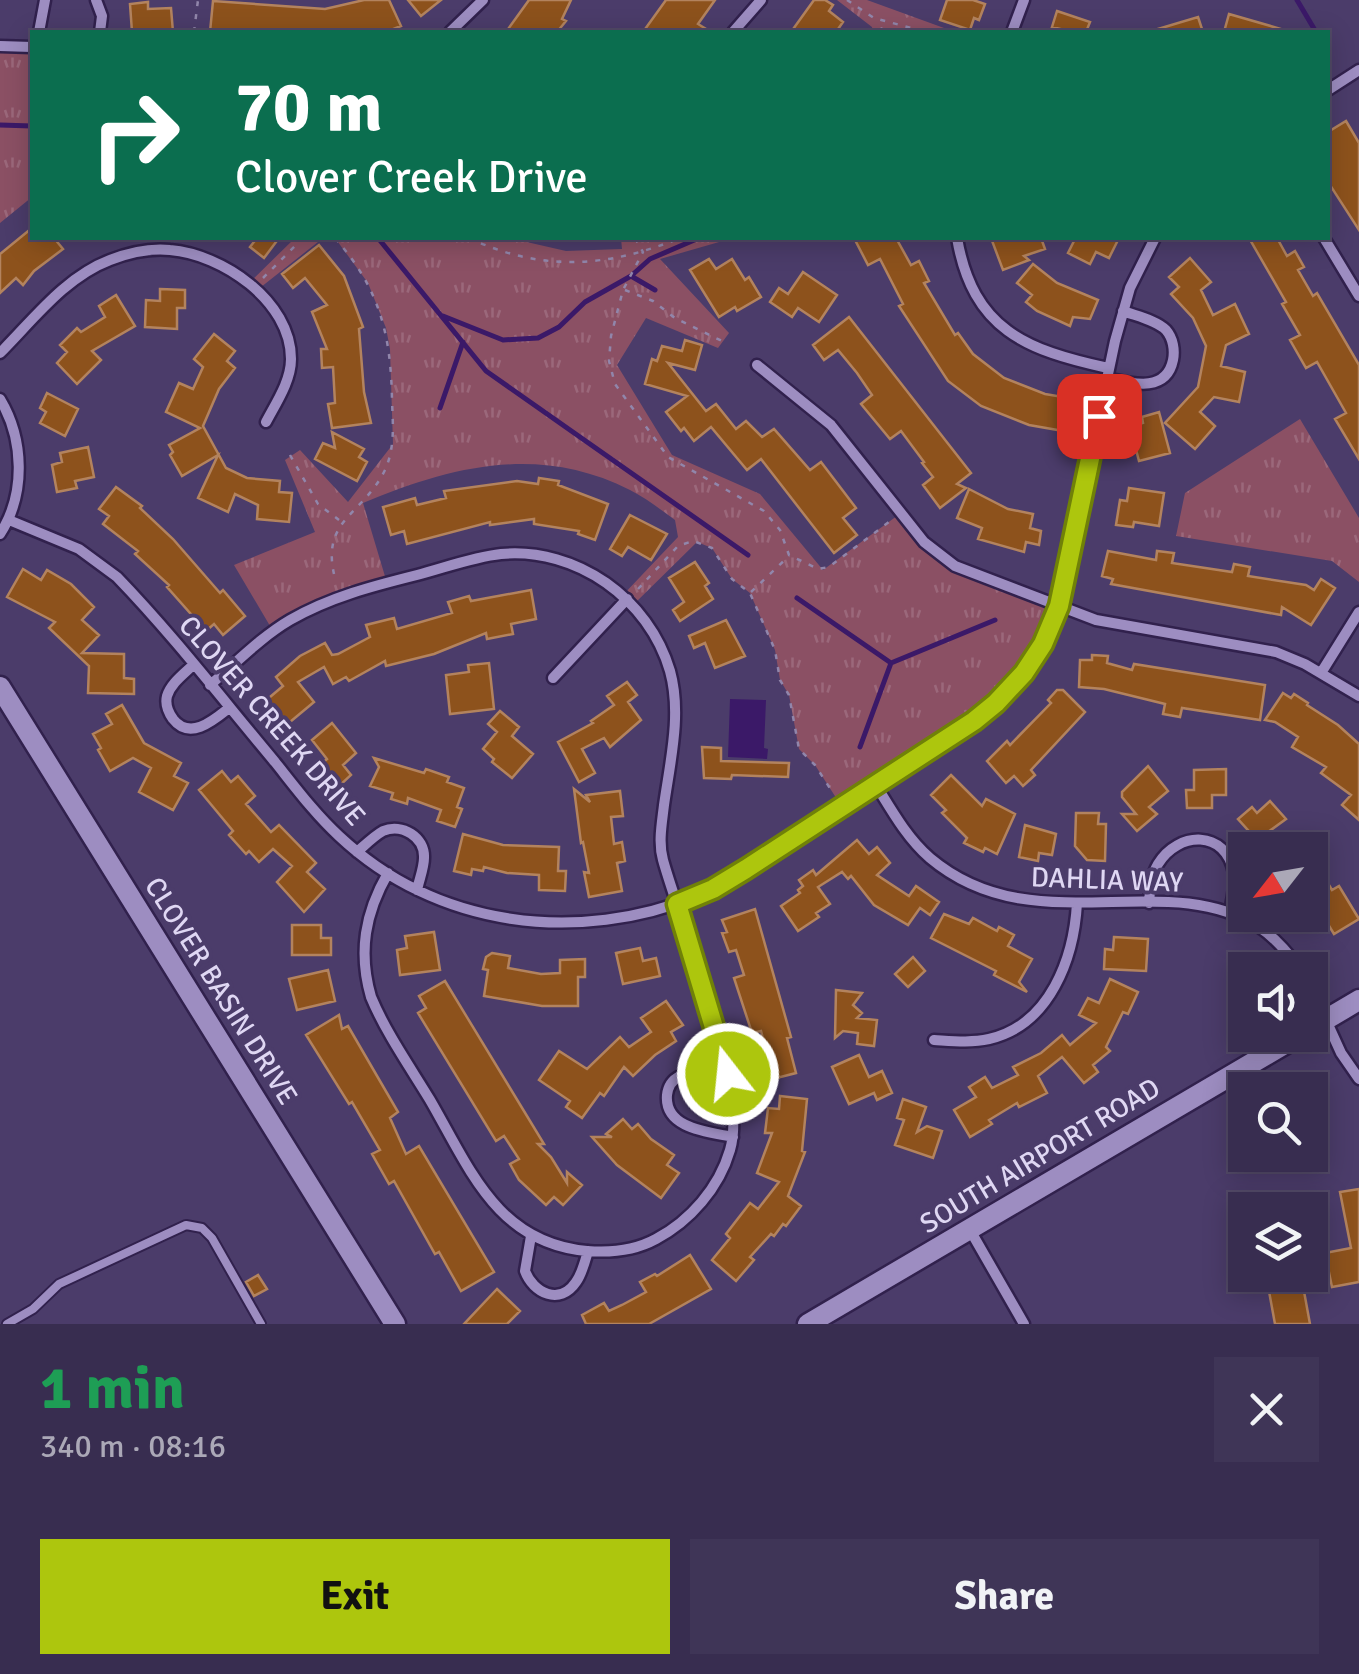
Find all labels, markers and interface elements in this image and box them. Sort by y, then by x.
text: 70 m [235,64,383,150]
icon: right [70,70,200,200]
text: Clover Creek Drive [235,150,588,205]
pin [1057,374,1142,459]
icon: arrive [1072,389,1127,444]
street label: CLOVER CREEK DRIVE [172,609,372,833]
north arrow [1228,832,1328,932]
map controls [1228,832,1328,1292]
street label: DAHLIA WAY [1030,860,1184,900]
street label: CLOVER BASIN DRIVE [137,871,305,1111]
button: sound [1228,952,1328,1052]
position arrow [676,1022,780,1126]
street label: SOUTH AIRPORT ROAD [914,1071,1166,1241]
button: search [1228,1072,1328,1172]
button: layers [1228,1192,1328,1292]
text: 1 min [40,1352,185,1426]
button: close [1214,1357,1319,1462]
text: 340 m · 08:16 [40,1427,226,1466]
button: Exit [40,1539,670,1654]
button: Share [690,1539,1319,1654]

